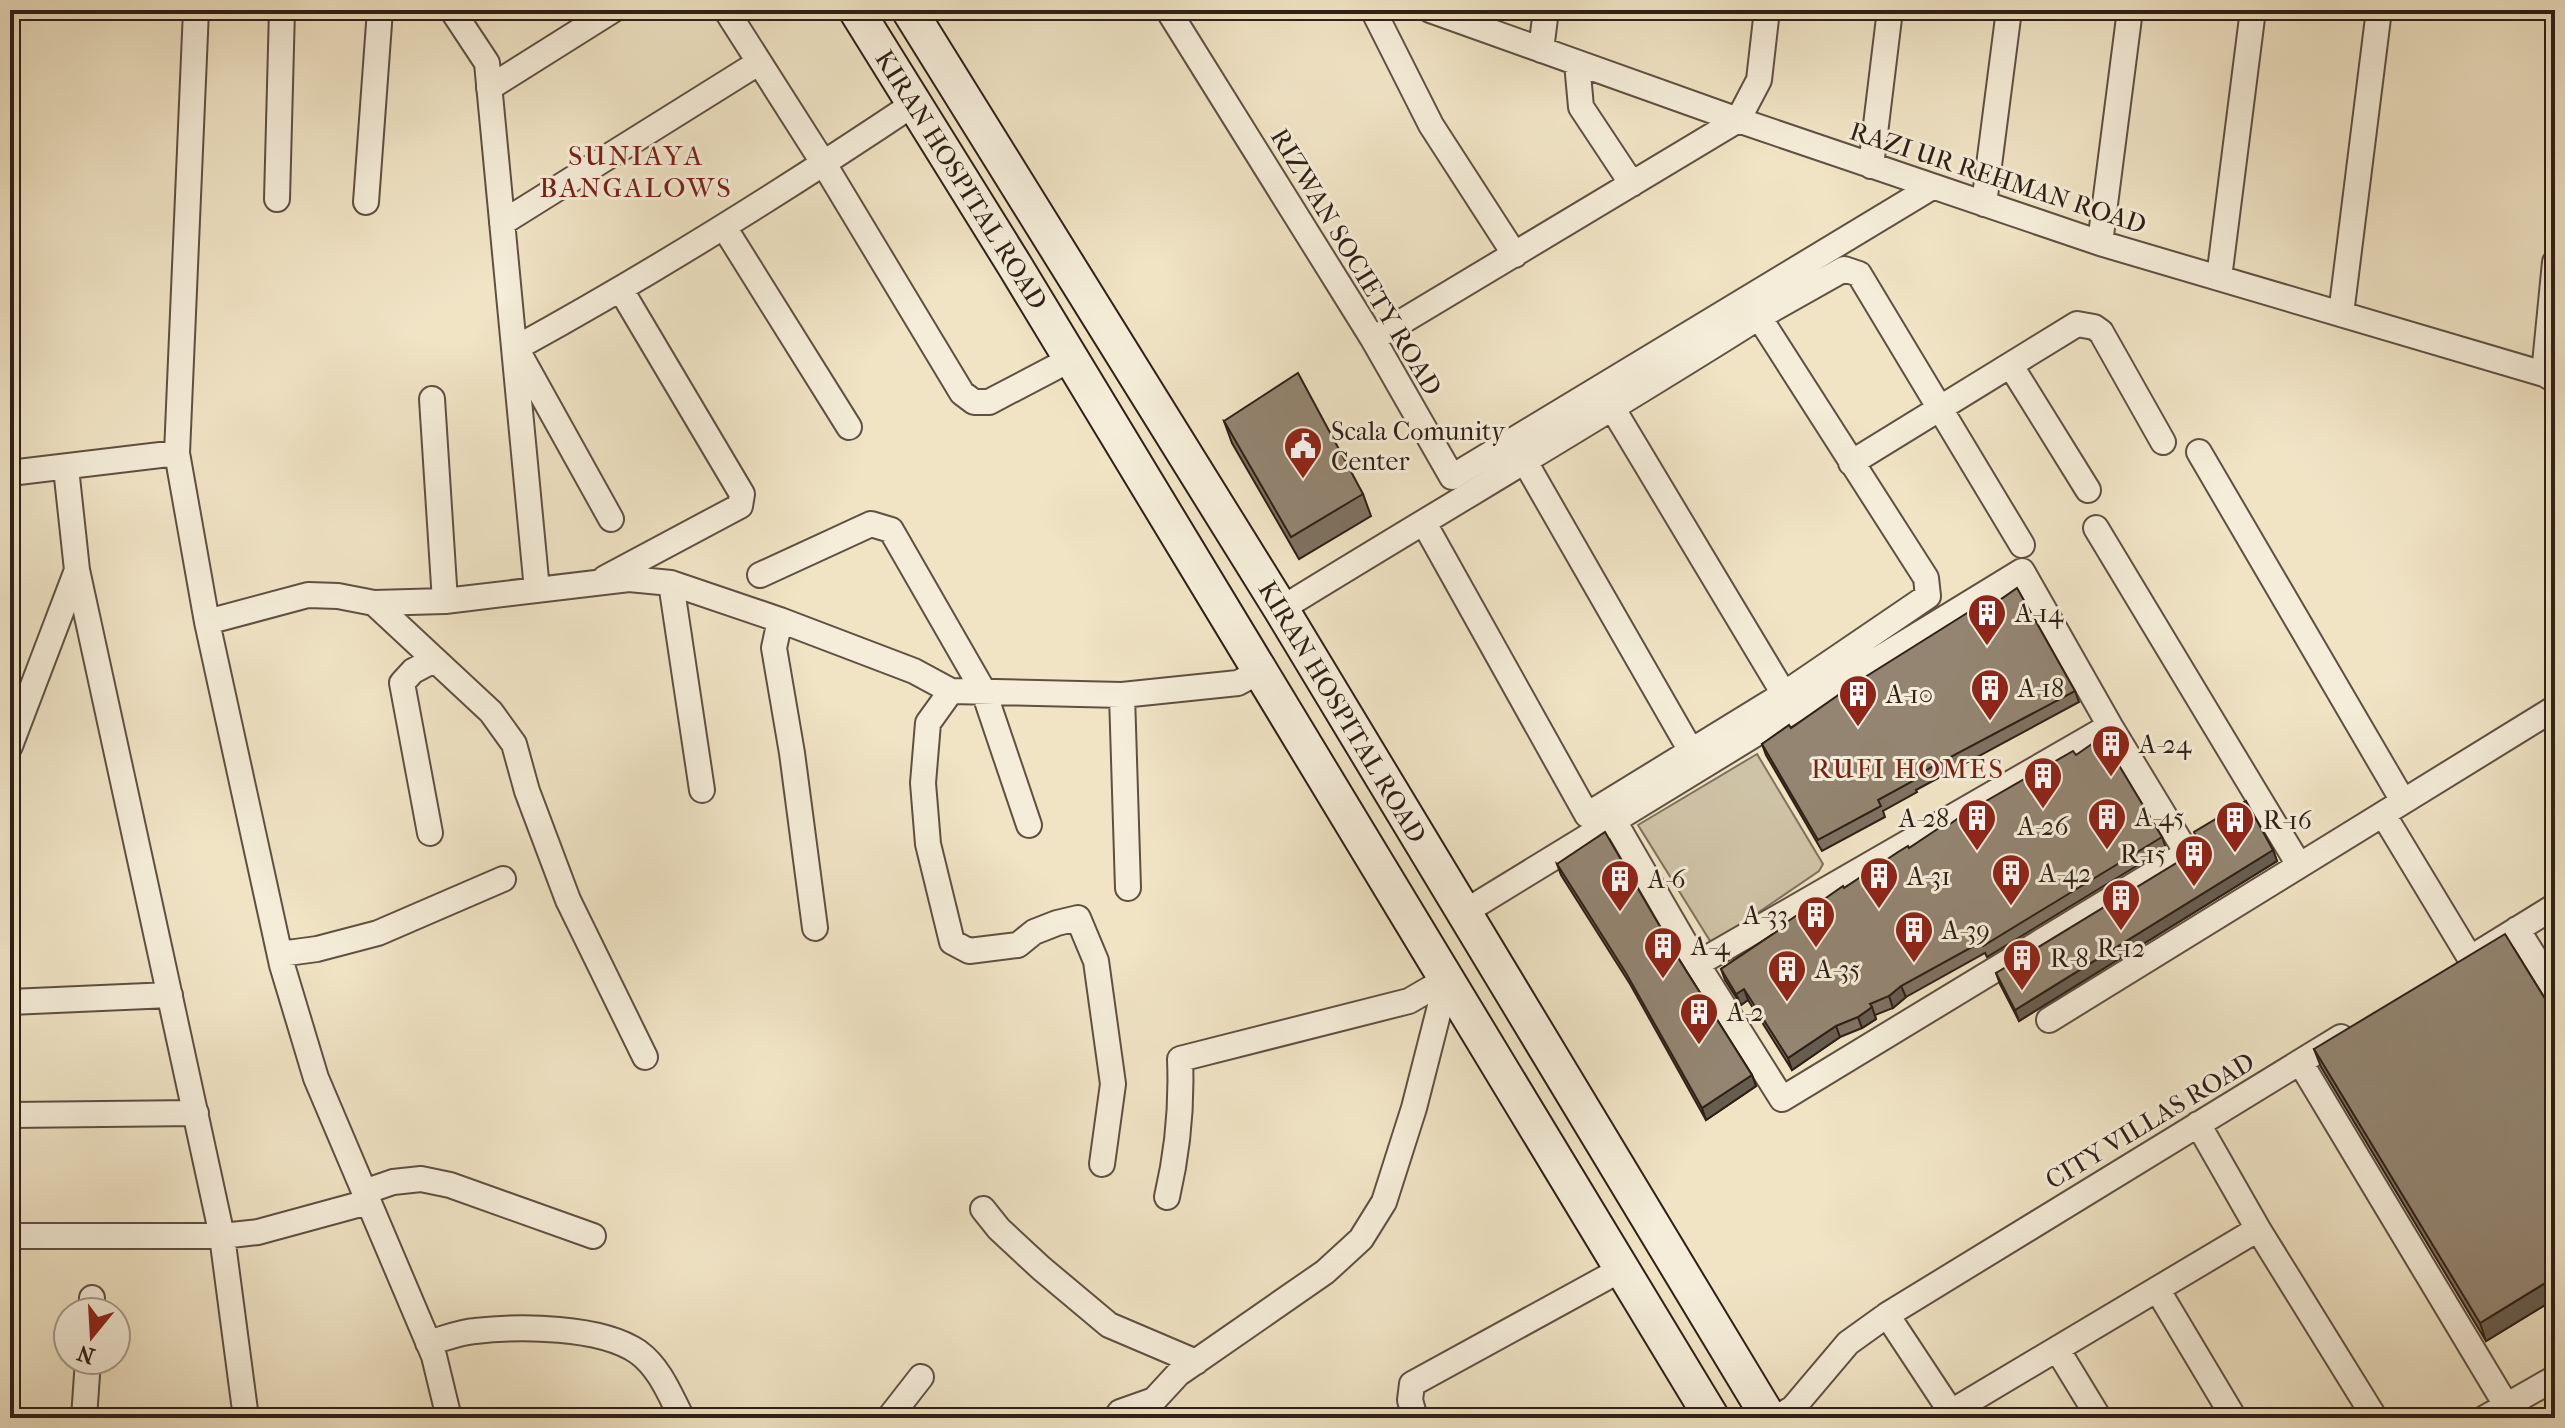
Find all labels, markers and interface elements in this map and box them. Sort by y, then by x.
street label: KIRAN HOSPITAL ROAD [868,45,1054,315]
street label: RAZI UR REHMAN ROAD [1846,115,2150,241]
street label: RIZWAN SOCIETY ROAD [1264,123,1448,401]
district label: SUNIAYA BANGALOWS [539,139,733,204]
place label: Scala Comunity Center [1331,416,1506,477]
public building icon: Scala Comunity Center [1282,425,1324,480]
street label: KIRAN HOSPITAL ROAD [1251,575,1433,849]
building icon: A-14 [1966,592,2008,647]
place label: A-14 [2014,598,2064,629]
building icon: A-18 [1969,667,2011,722]
building icon: A-10 [1837,673,1879,728]
place label: A-18 [2017,673,2064,704]
place label: A-10 [1885,679,1933,710]
building icon: A-24 [2090,723,2132,778]
place label: A-24 [2138,729,2192,760]
district label: RUFI HOMES [1811,752,2005,785]
building icon: A-26 [2022,755,2064,810]
building icon: A-45 [2086,796,2128,851]
building icon: A-28 [1956,797,1998,852]
building icon: R-16 [2214,799,2256,854]
place label: A-45 [2134,802,2185,833]
place label: A-28 [1898,803,1949,834]
place label: R-16 [2263,805,2313,836]
place label: A-26 [2016,811,2069,842]
building icon: R-15 [2173,833,2215,888]
place label: R-15 [2120,839,2166,870]
building icon: A-42 [1990,852,2032,907]
building icon: A-31 [1858,855,1900,910]
building icon: A-6 [1599,858,1641,913]
place label: A-42 [2038,858,2091,889]
place label: A-31 [1906,861,1951,892]
place label: A-6 [1647,864,1687,895]
building icon: R-12 [2100,877,2142,932]
building icon: A-33 [1795,894,1837,949]
place label: A-33 [1742,900,1788,931]
building icon: A-39 [1893,909,1935,964]
place label: A-39 [1941,915,1990,946]
building icon: A-4 [1642,925,1684,980]
place label: A-4 [1690,931,1731,962]
place label: R-12 [2097,933,2145,964]
building icon: R-8 [2001,937,2043,992]
place label: R-8 [2050,943,2089,974]
building icon: A-35 [1766,948,1808,1003]
place label: A-35 [1814,954,1861,985]
building icon: A-2 [1678,991,1720,1046]
place label: A-2 [1726,997,1764,1028]
street label: CITY VILLAS ROAD [2040,1046,2260,1196]
north arrow [52,1296,132,1376]
text: N [74,1339,98,1369]

